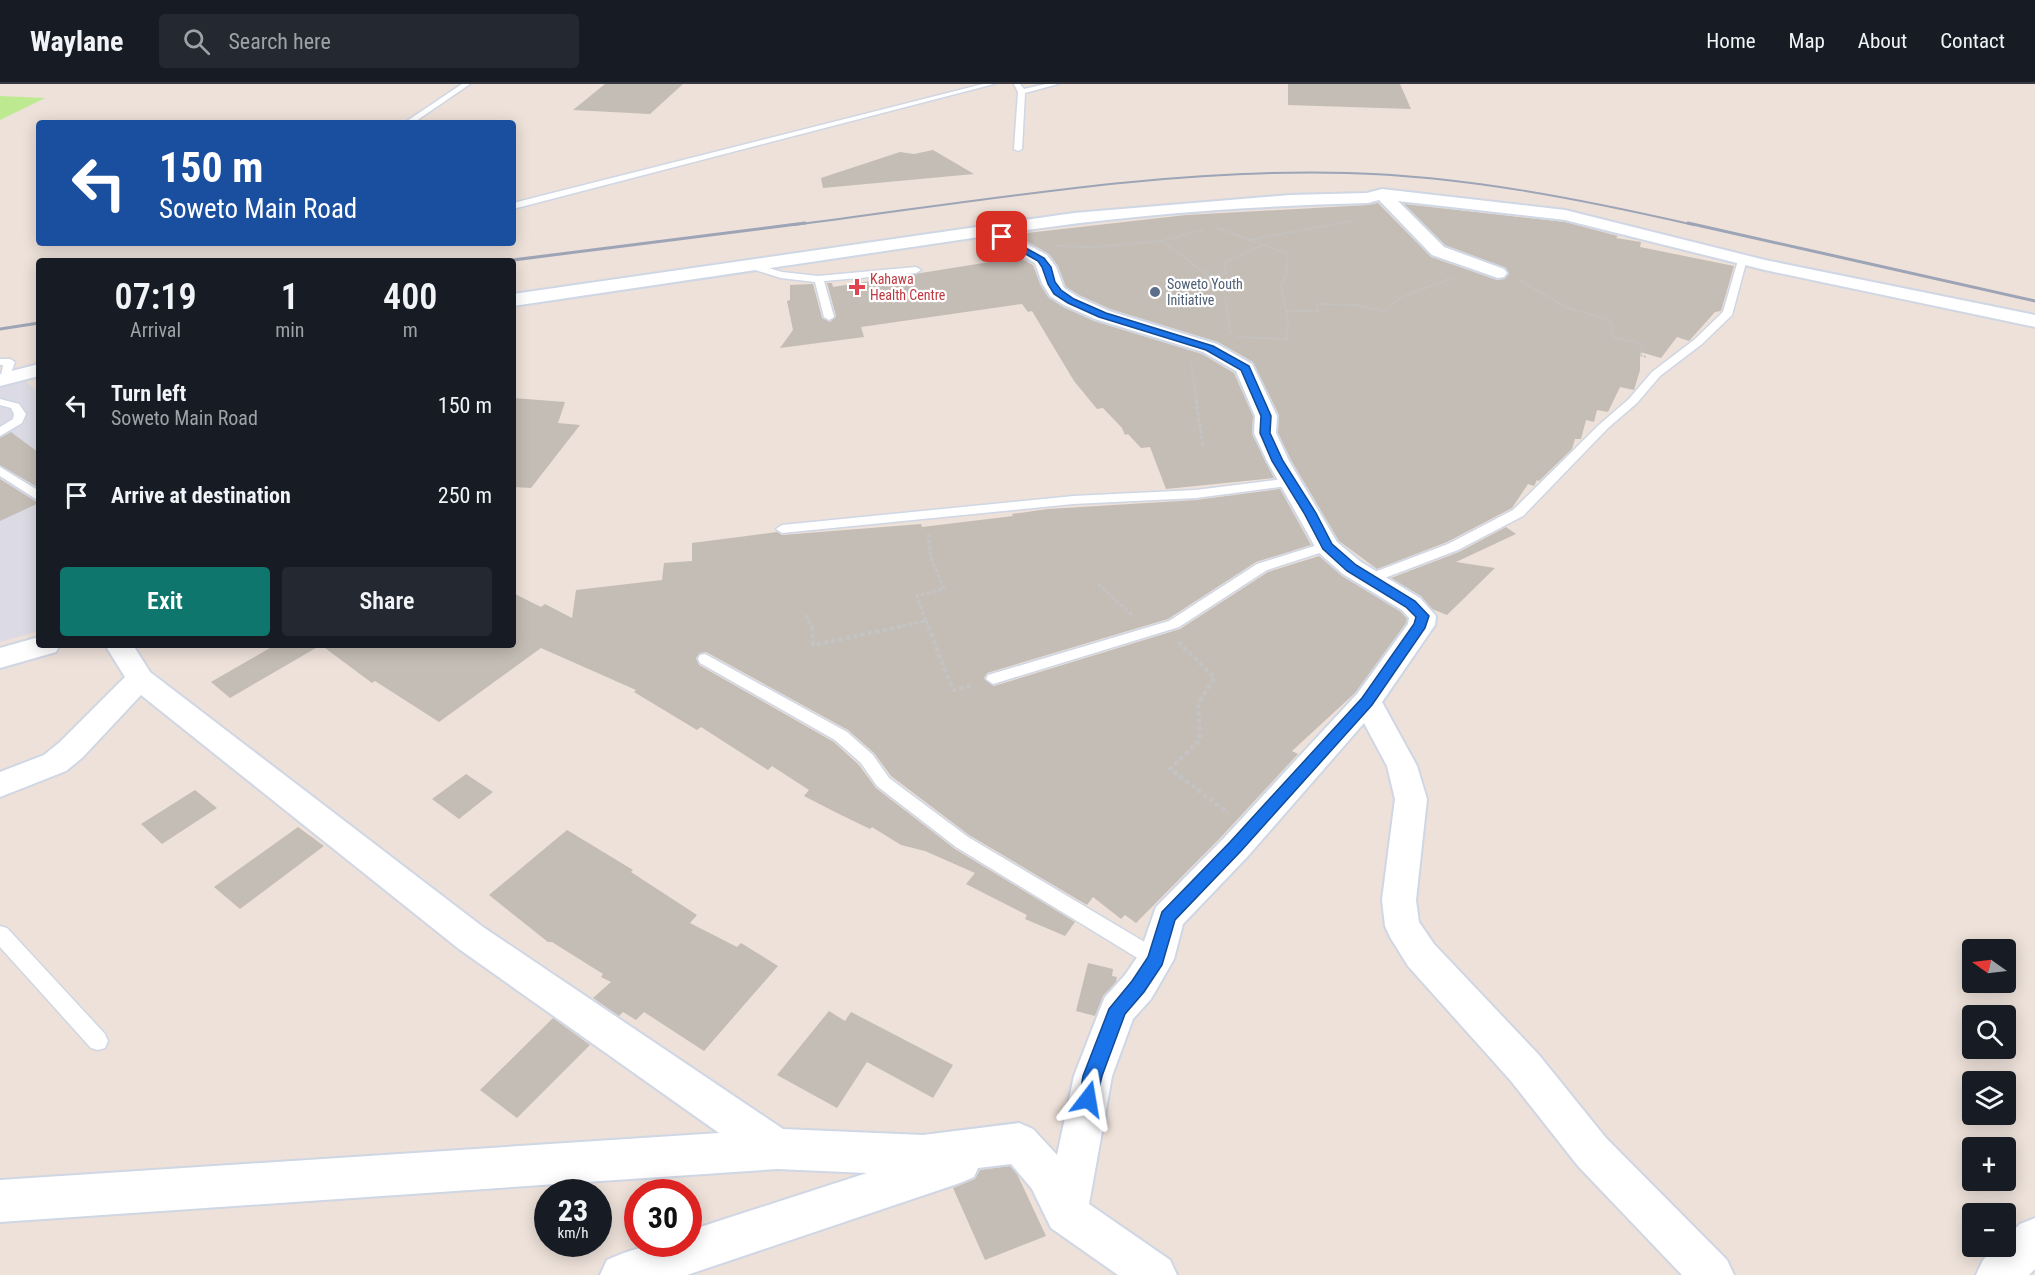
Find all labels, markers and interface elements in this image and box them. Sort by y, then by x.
search box [159,14,579,68]
text: Waylane [30,25,123,58]
icon: search [180,25,213,58]
text: Search here [228,29,331,54]
text: Home [1706,29,1756,53]
text: Map [1789,29,1825,53]
text: About [1858,29,1907,53]
text: Contact [1940,29,2005,53]
text: 150 m [159,143,264,192]
icon: left [60,144,138,222]
text: Soweto Main Road [159,193,357,225]
pin [976,211,1027,262]
icon: arrive [985,220,1018,253]
place label: Kahawa Health Centre [870,271,946,303]
text: 07:19 [115,276,197,318]
text: 1 [281,276,299,318]
text: 400 [383,276,437,318]
place label: Soweto Youth Initiative [1167,276,1243,308]
marker: Kahawa Health Centre [848,278,866,296]
marker: Soweto Youth Initiative [1148,285,1162,299]
text: Arrival [130,318,181,342]
text: min [275,318,304,342]
text: m [403,318,418,342]
text: Turn left [111,381,186,406]
icon: left [60,389,93,422]
text: 150 m [438,393,492,418]
text: Soweto Main Road [111,406,258,430]
icon: arrive [60,479,93,512]
text: Arrive at destination [111,483,291,508]
text: 250 m [438,483,492,508]
button: Exit [60,567,270,636]
button: Share [282,567,492,636]
north arrow [1962,939,2016,993]
map controls [1962,939,2016,1257]
button: search [1962,1005,2016,1059]
position arrow [1056,1067,1120,1131]
button: layers [1962,1071,2016,1125]
button: + [1962,1137,2016,1191]
speed limit sign: 30 [624,1179,702,1257]
text: 23 [558,1193,588,1228]
button: − [1962,1203,2016,1257]
text: km/h [558,1224,588,1242]

